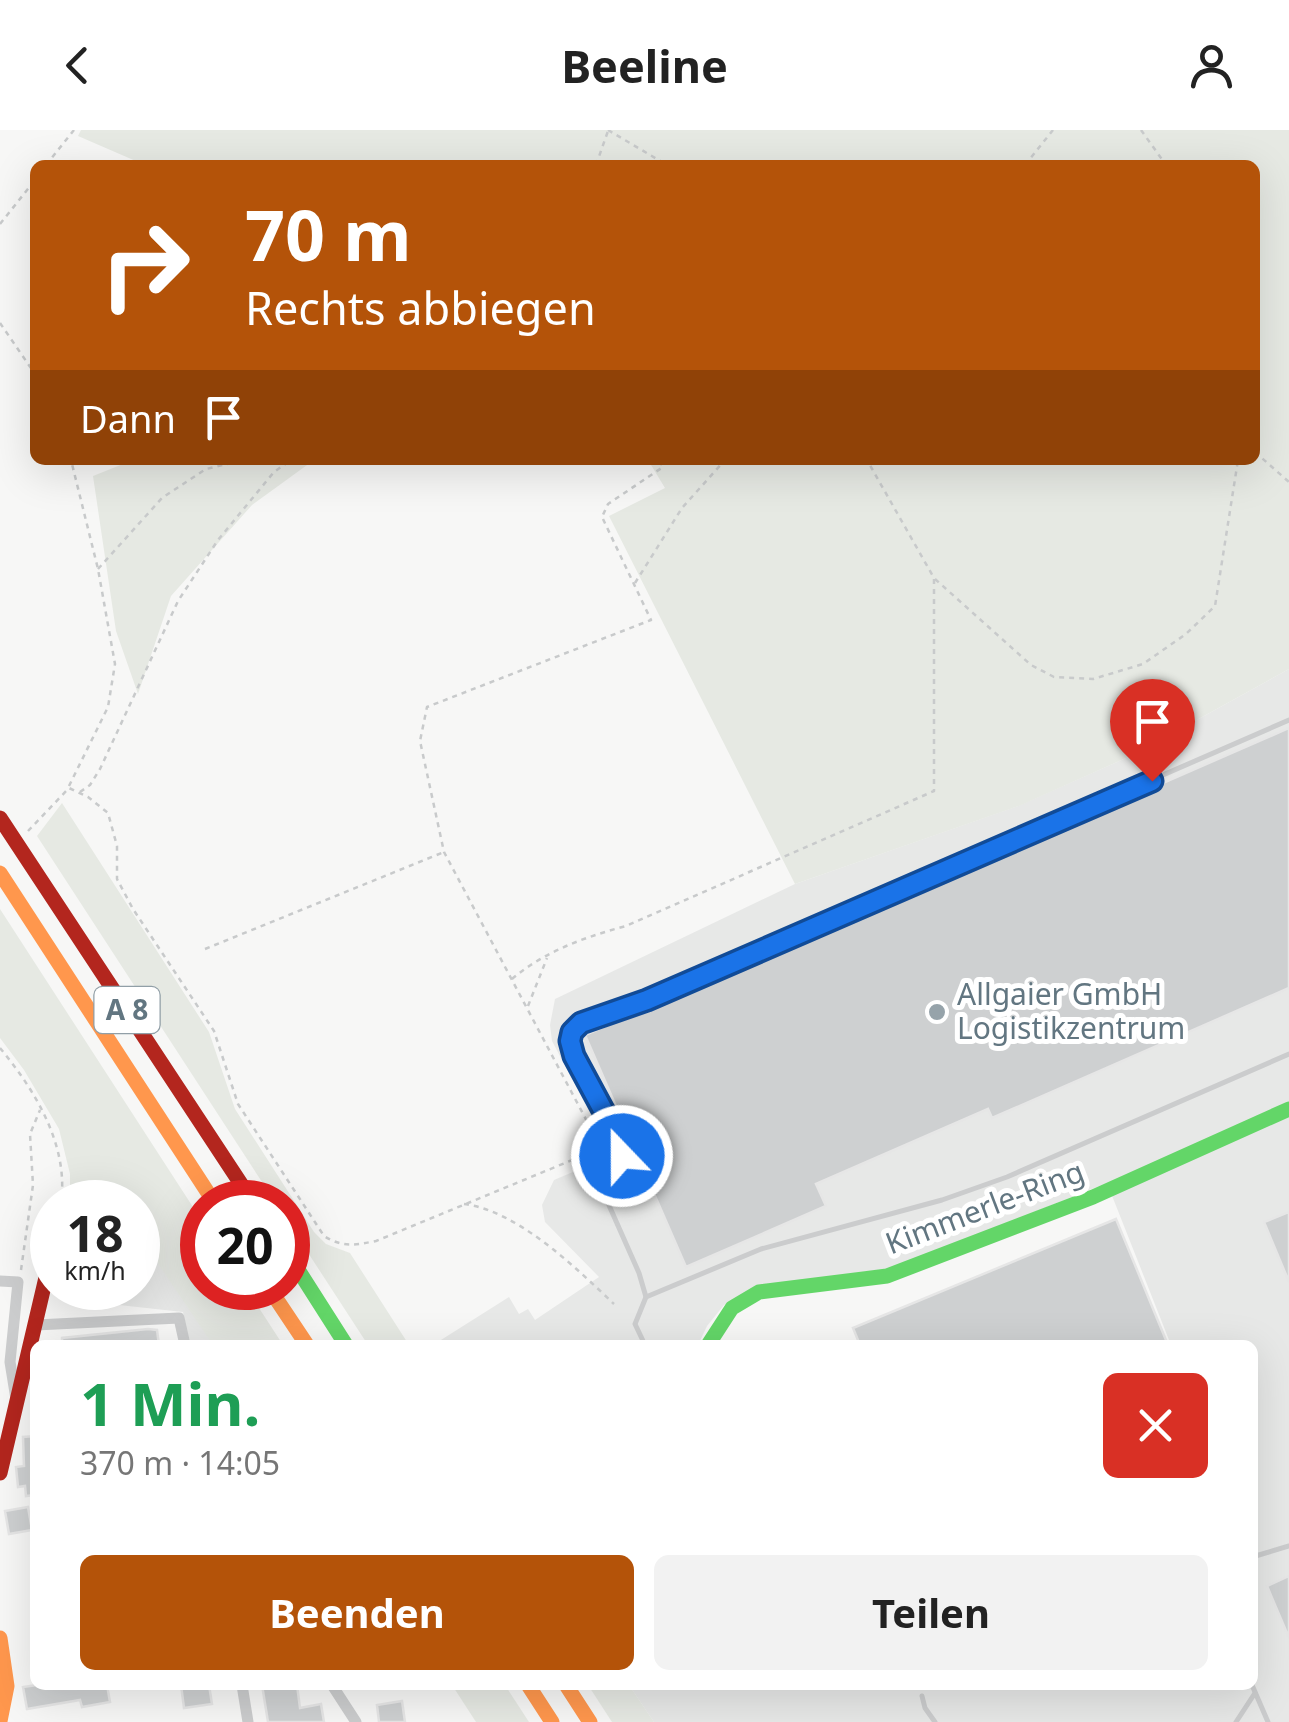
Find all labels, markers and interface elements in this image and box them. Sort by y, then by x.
text: Beeline [561,35,728,96]
icon: back [50,38,105,93]
icon: person [1184,38,1239,93]
text: 70 m [245,186,412,282]
icon: right [80,200,210,330]
text: Rechts abbiegen [245,277,596,338]
icon: arrive [196,390,251,445]
text: Dann [80,392,176,444]
pin [1110,679,1195,782]
icon: arrive [1125,694,1180,749]
place label: Allgaier GmbH Logistikzentrum [957,973,1185,1048]
road number: A 8 [94,987,160,1033]
marker: Allgaier GmbH Logistikzentrum [926,1001,948,1023]
position arrow [570,1104,674,1208]
street label: Kimmerle-Ring [879,1150,1090,1263]
speed limit sign: 20 [180,1180,310,1310]
text: 18 [66,1199,124,1267]
text: km/h [64,1253,126,1287]
text: 1 Min. [80,1362,260,1444]
button: close [1103,1373,1208,1478]
text: 370 m · 14:05 [80,1441,280,1484]
button: Beenden [80,1555,634,1670]
button: Teilen [654,1555,1208,1670]

